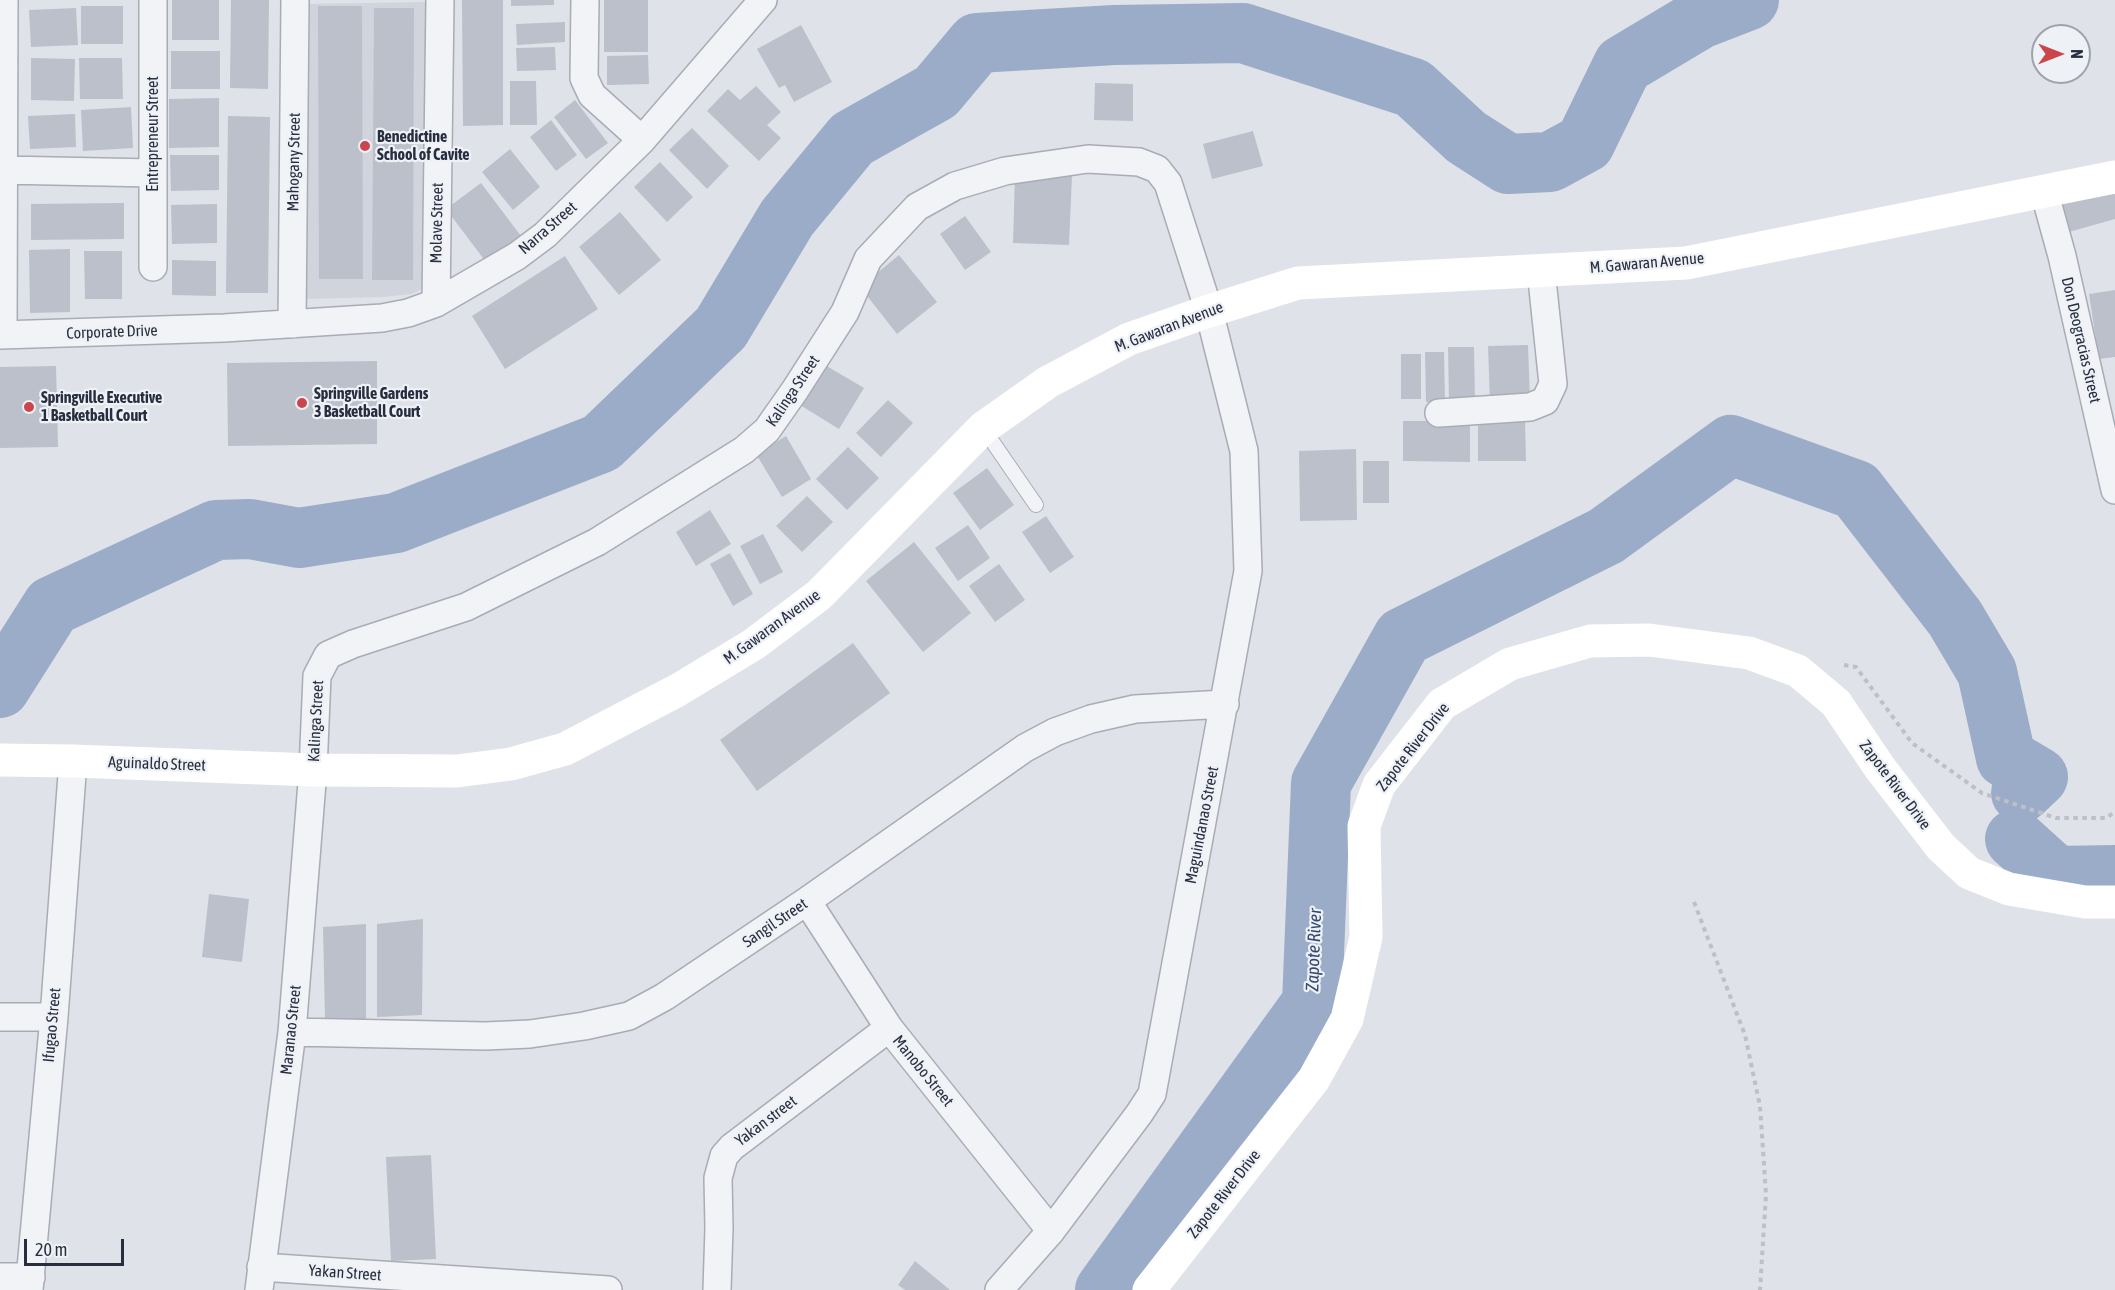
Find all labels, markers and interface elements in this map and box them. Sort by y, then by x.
north arrow [2031,24,2091,84]
text: N [2068,49,2086,59]
street label: Entrepreneur Street [143,76,163,192]
street label: Mahogany Street [284,112,304,212]
place label: Benedictine School of Cavite [377,127,470,165]
marker: Benedictine School of Cavite [358,139,372,153]
street label: Molave Street [427,182,447,264]
street label: Narra Street [515,198,581,258]
street label: M. Gawaran Avenue [1589,248,1705,278]
street label: Don Deogracias Street [2057,275,2105,405]
street label: M. Gawaran Avenue [1112,298,1226,356]
street label: Corporate Drive [66,321,158,343]
street label: Kalinga Street [762,352,824,430]
place label: Springville Gardens 3 Basketball Court [314,384,428,422]
place label: Springville Executive 1 Basketball Court [41,388,162,426]
marker: Springville Gardens 3 Basketball Court [295,396,309,410]
marker: Springville Executive 1 Basketball Court [22,400,36,414]
street label: M. Gawaran Avenue [720,586,824,668]
street label: Kalinga Street [304,680,328,762]
street label: Zapote River Drive [1372,699,1454,795]
street label: Zapote River Drive [1855,736,1935,834]
street label: Aguinaldo Street [108,753,206,775]
street label: Maguindanao Street [1181,765,1223,885]
street label: Sangil Street [739,894,811,952]
water label: Zapote River [1302,908,1326,992]
street label: Maranao Street [277,984,305,1076]
street label: Ifugao Street [39,987,65,1063]
street label: Manobo Street [889,1032,957,1110]
street label: Yakan street [731,1092,801,1150]
street label: Zapote River Drive [1183,1146,1265,1242]
scale bar [27,1227,128,1265]
text: 20 m [35,1239,67,1260]
street label: Yakan Street [308,1261,382,1285]

